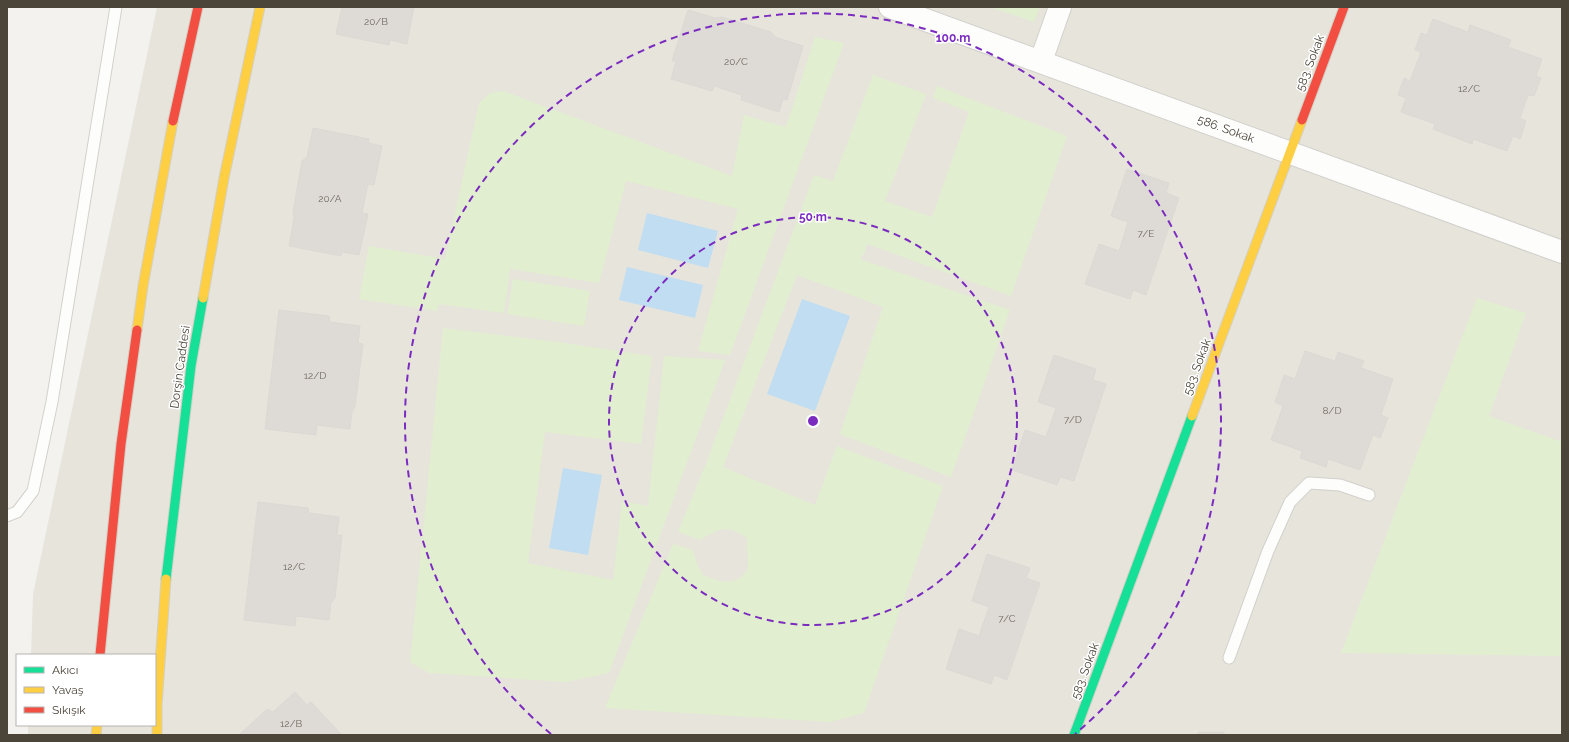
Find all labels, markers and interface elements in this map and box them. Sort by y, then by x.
house number: 20/B [364,16,388,27]
text: 100 m [936,31,970,45]
street label: 583. Sokak [1293,32,1327,93]
house number: 20/C [724,56,748,67]
house number: 12/C [1458,83,1480,94]
street label: 586. Sokak [1195,112,1257,146]
house number: 20/A [318,193,342,204]
text: 50 m [799,210,827,224]
house number: 7/E [1138,228,1154,239]
street label: Dorşin Caddesi [167,325,193,409]
street label: 583. Sokak [1180,336,1214,397]
house number: 12/D [304,370,326,381]
house number: 8/D [1322,405,1342,416]
centre of rings [806,414,820,428]
house number: 7/D [1064,414,1082,425]
house number: 12/C [283,561,305,572]
house number: 7/C [998,613,1016,624]
street label: 583. Sokak [1068,640,1102,701]
legend [16,654,156,726]
text: Akıcı [52,663,78,677]
text: Yavaş [52,683,84,697]
text: Sıkışık [52,703,86,717]
house number: 12/B [280,718,302,729]

